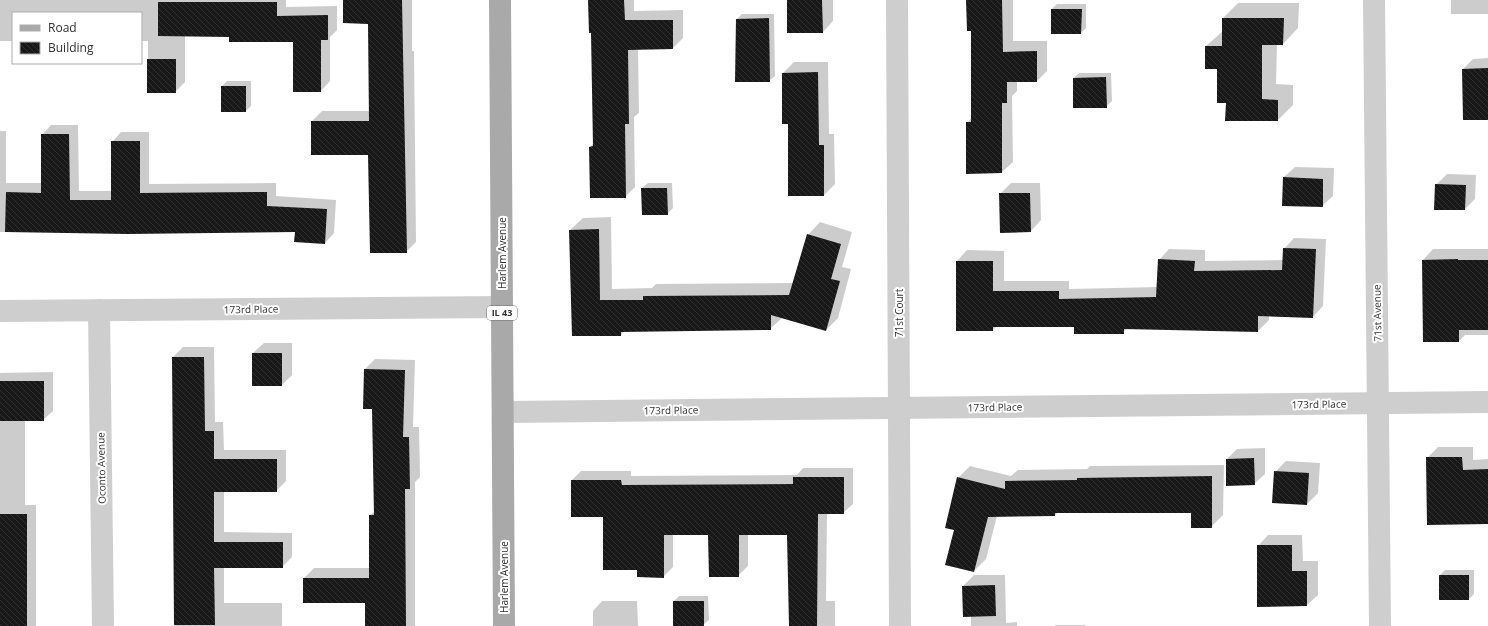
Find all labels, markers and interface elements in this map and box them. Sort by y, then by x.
legend [12,12,142,64]
text: Road [48,19,77,36]
text: Building [48,39,94,56]
street label: Harlem Avenue [495,217,509,289]
street label: 71st Avenue [1369,284,1384,342]
street label: 71st Court [892,288,906,337]
street label: 173rd Place [224,302,279,316]
road number: IL 43 [487,306,517,320]
street label: 173rd Place [1292,397,1347,411]
street label: 173rd Place [968,400,1023,414]
street label: 173rd Place [644,403,699,417]
street label: Oconto Avenue [93,432,109,504]
street label: Harlem Avenue [497,541,511,613]

